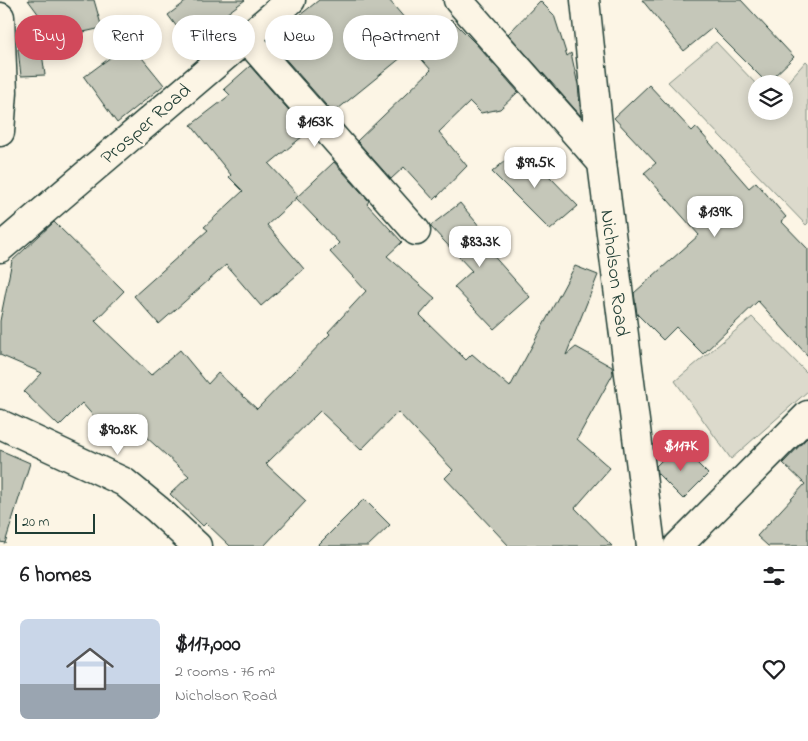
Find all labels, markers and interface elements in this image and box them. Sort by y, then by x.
chip: Buy [15,15,83,60]
chip: Rent [93,15,162,60]
chip: Filters [172,15,255,60]
chip: New [265,15,333,60]
chip: Apartment [343,15,458,60]
map controls [748,75,793,120]
button: layers [748,75,793,120]
street label: Prosper Road [95,77,198,172]
pin: $163K [280,106,350,148]
text: $163K [297,110,333,134]
pin: $99.5K [494,146,576,189]
text: $99.5K [515,151,555,175]
pin: $139K [680,196,750,238]
text: $139K [698,200,732,224]
street label: Nicholson Road [591,208,636,338]
pin: $83.3K [439,226,521,268]
text: $83.3K [460,230,500,254]
pin: $90.8K [77,414,159,456]
text: $90.8K [99,418,137,442]
pin: $117K [646,430,716,472]
text: $117K [664,434,698,458]
scale bar [15,511,95,534]
text: 20 m [22,512,49,533]
text: 6 homes [20,561,92,591]
icon: filters [760,562,788,590]
text: $117,000 [175,630,241,660]
icon: home [60,639,120,699]
icon: heart [760,655,788,683]
text: 2 rooms · 76 m² [175,660,275,684]
text: Nicholson Road [175,684,277,708]

